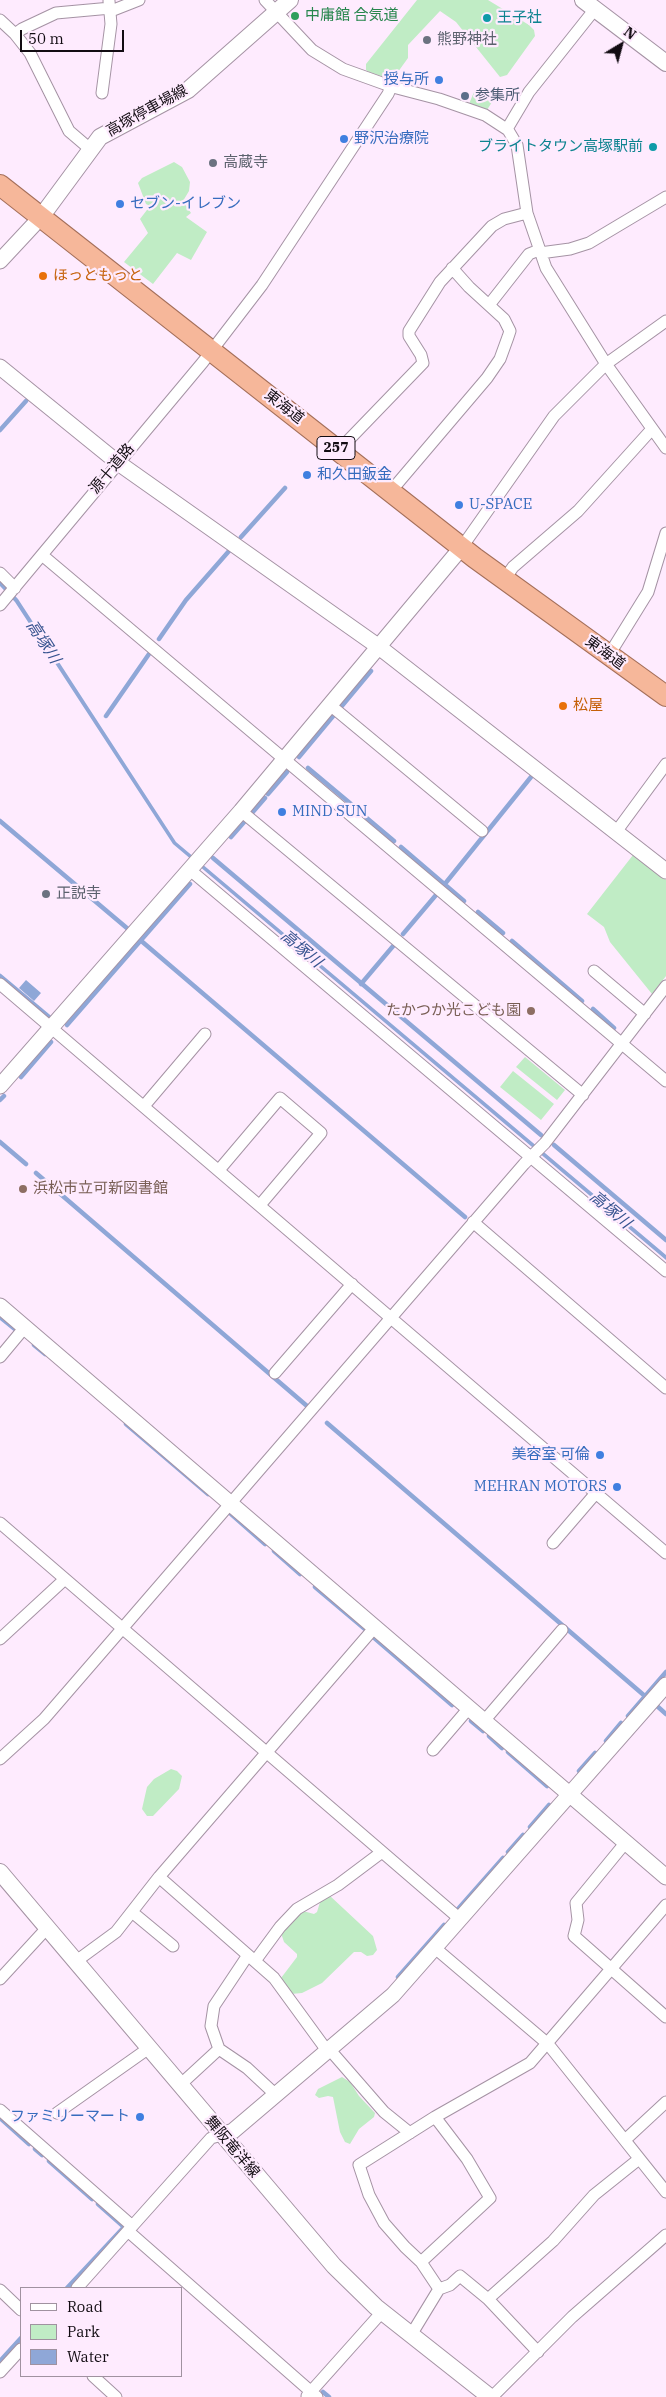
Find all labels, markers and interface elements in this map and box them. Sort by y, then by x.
place label: 中庸館 合気道 [305,7,398,25]
place label: 王子社 [497,9,542,27]
marker: 中庸館 合気道 [289,10,301,22]
marker: 王子社 [481,12,493,24]
scale bar [22,20,126,52]
north arrow [596,20,646,70]
text: N [620,22,640,44]
text: 50 m [28,29,64,48]
place label: 熊野神社 [437,31,497,49]
marker: 熊野神社 [421,34,433,46]
place label: 授与所 [384,71,429,89]
marker: 授与所 [433,74,445,86]
street label: 高塚停車場線 [103,81,191,141]
place label: 参集所 [475,87,520,105]
marker: 参集所 [459,90,471,102]
place label: 野沢治療院 [354,130,429,148]
marker: 野沢治療院 [338,133,350,145]
place label: ブライトタウン高塚駅前 [478,138,643,156]
marker: ブライトタウン高塚駅前 [647,141,659,153]
place label: 高蔵寺 [223,154,268,172]
marker: 高蔵寺 [207,157,219,169]
place label: セブン-イレブン [130,195,241,213]
marker: セブン-イレブン [114,198,126,210]
place label: ほっともっと [53,267,143,285]
marker: ほっともっと [37,270,49,282]
street label: 東海道 [261,386,307,428]
road number: 257 [317,436,355,459]
street label: 源十道路 [86,440,138,498]
place label: 和久田鈑金 [317,466,392,484]
marker: 和久田鈑金 [301,469,313,481]
place label: U-SPACE [469,496,532,514]
marker: U-SPACE [453,499,465,511]
water label: 高塚川 [22,617,64,667]
street label: 東海道 [582,632,628,674]
place label: 松屋 [573,697,603,715]
marker: 松屋 [557,700,569,712]
place label: MIND SUN [292,803,368,821]
marker: MIND SUN [276,806,288,818]
place label: 正説寺 [56,885,101,903]
marker: 正説寺 [40,888,52,900]
water label: 高塚川 [276,926,326,972]
place label: たかつか光こども園 [386,1002,521,1020]
marker: たかつか光こども園 [525,1005,537,1017]
place label: 浜松市立可新図書館 [33,1180,168,1198]
marker: 浜松市立可新図書館 [17,1183,29,1195]
water label: 高塚川 [585,1187,635,1233]
place label: 美容室 可倫 [512,1446,590,1464]
marker: 美容室 可倫 [594,1449,606,1461]
place label: MEHRAN MOTORS [474,1478,607,1496]
marker: MEHRAN MOTORS [611,1481,623,1493]
place label: ファミリーマート [10,2108,130,2126]
marker: ファミリーマート [134,2111,146,2123]
street label: 舞阪竜洋線 [201,2112,263,2182]
legend [20,2287,182,2377]
text: Road [67,2297,103,2316]
text: Park [67,2322,100,2341]
text: Water [67,2347,109,2366]

